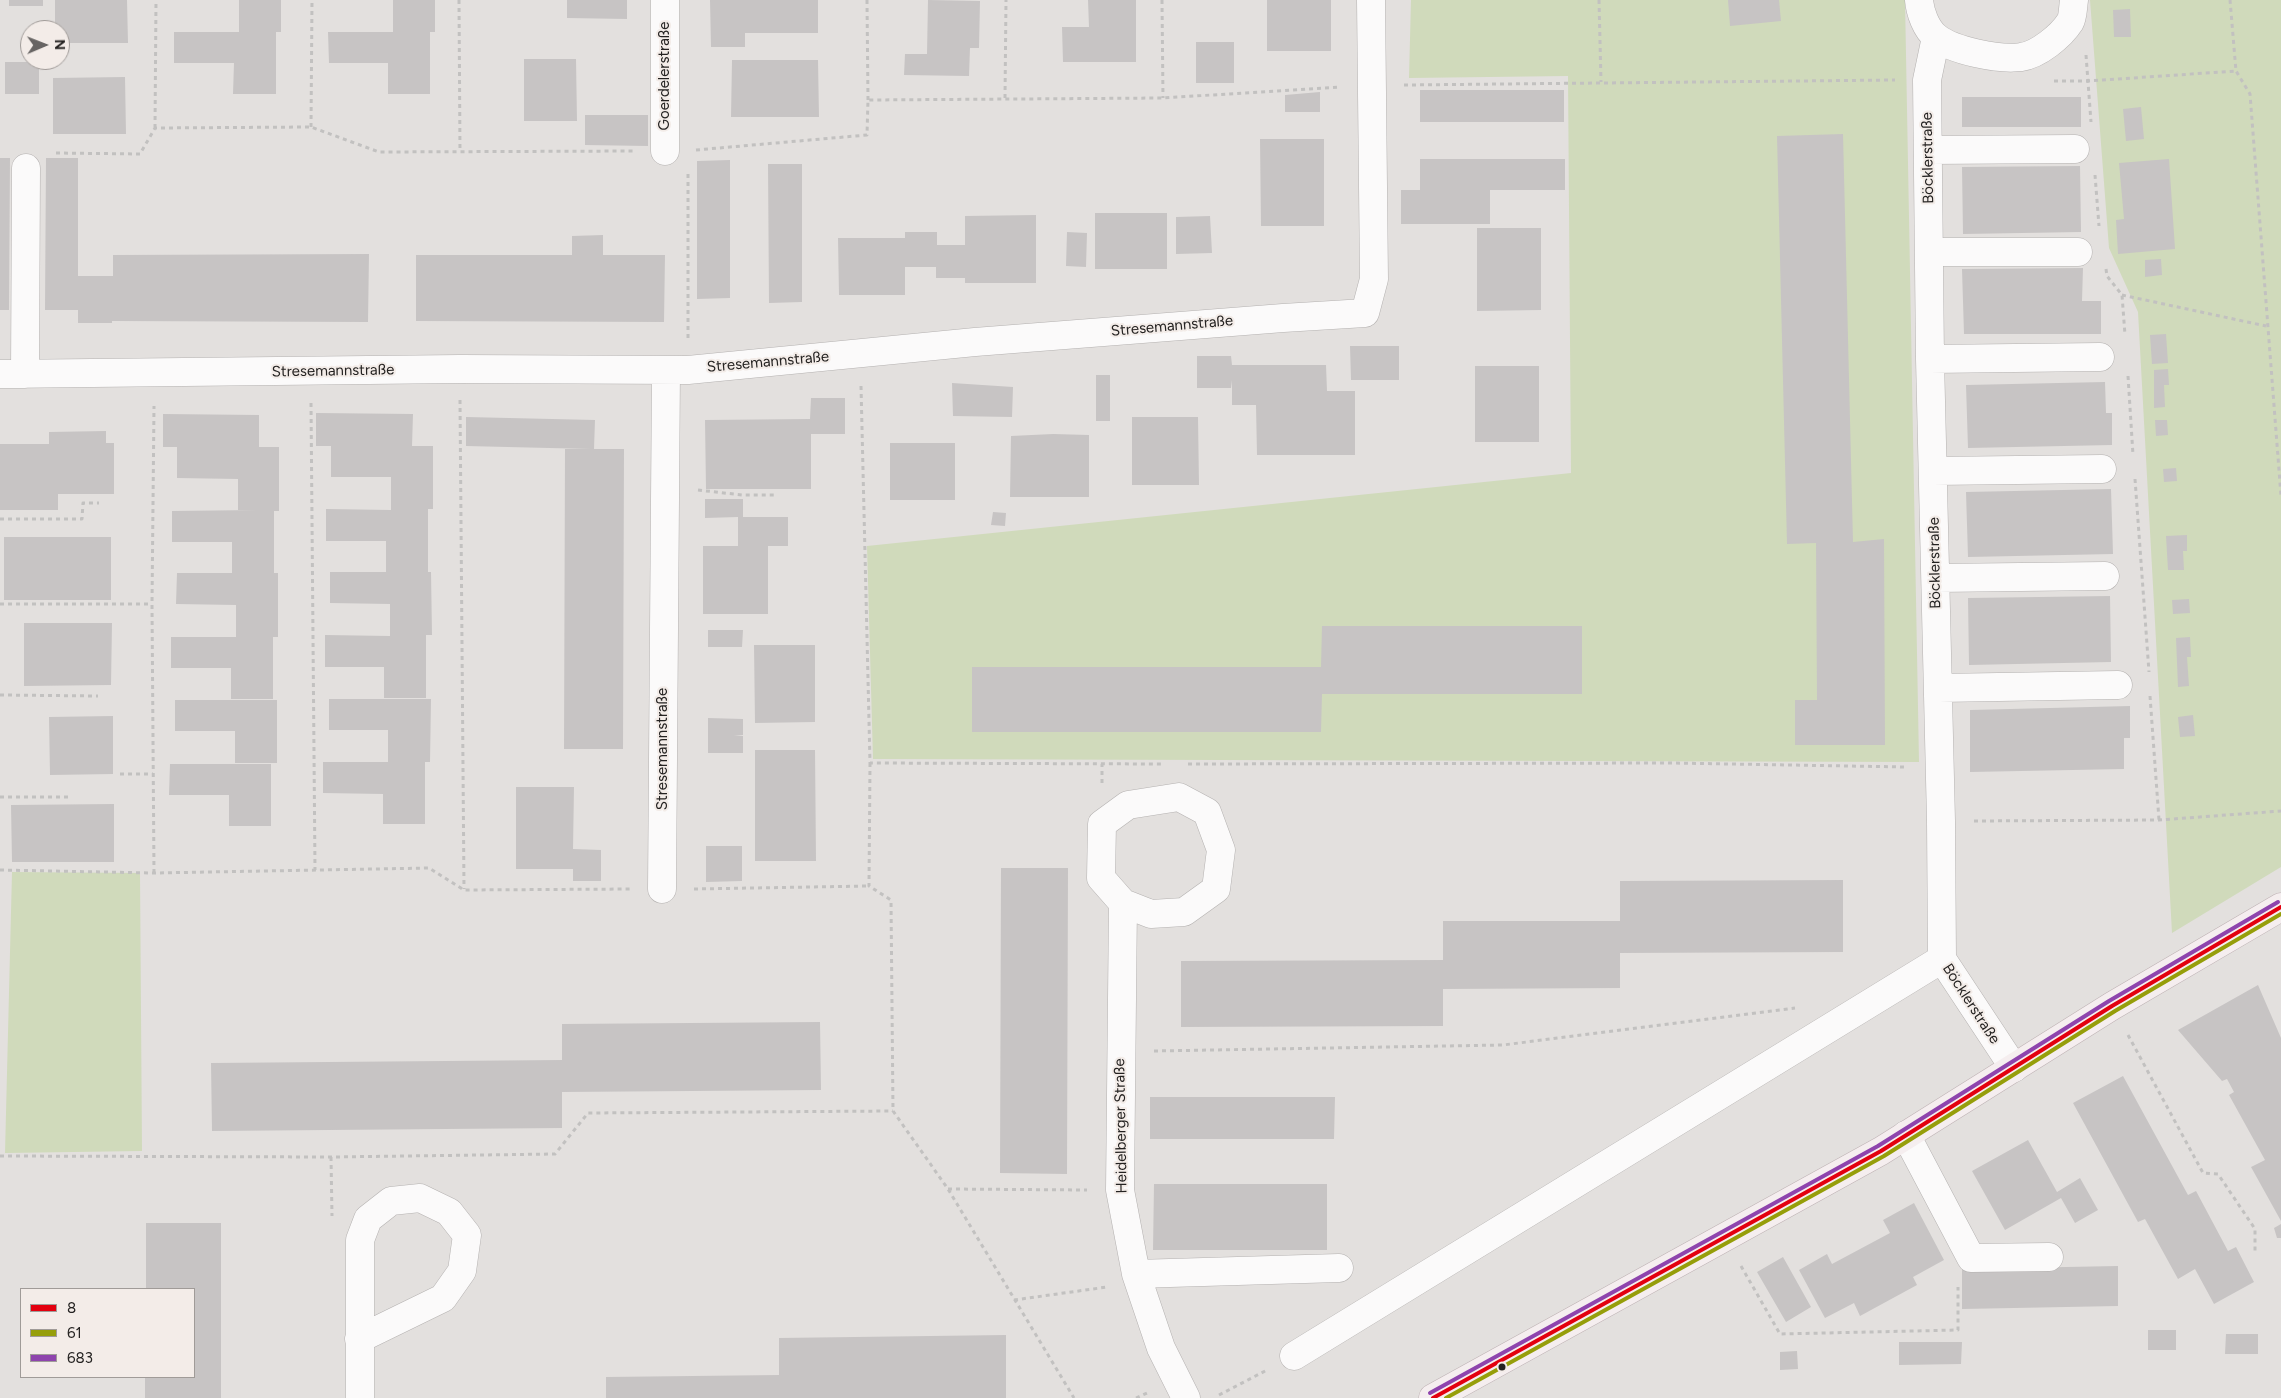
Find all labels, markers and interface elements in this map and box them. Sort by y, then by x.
north arrow [20,20,70,70]
street label: Goerdelerstraße [656,22,674,130]
text: N [51,39,68,50]
street label: Böcklerstraße [1918,112,1938,204]
street label: Stresemannstraße [1110,312,1234,340]
street label: Stresemannstraße [706,348,830,376]
street label: Stresemannstraße [272,361,394,381]
street label: Böcklerstraße [1925,517,1945,609]
street label: Stresemannstraße [654,688,672,810]
street label: Böcklerstraße [1938,961,2004,1047]
street label: Heidelberger Straße [1111,1058,1131,1194]
legend [20,1288,195,1378]
text: 8 [67,1299,76,1317]
text: 61 [67,1324,82,1342]
text: 683 [67,1349,93,1367]
unlabelled marker [1497,1362,1507,1372]

